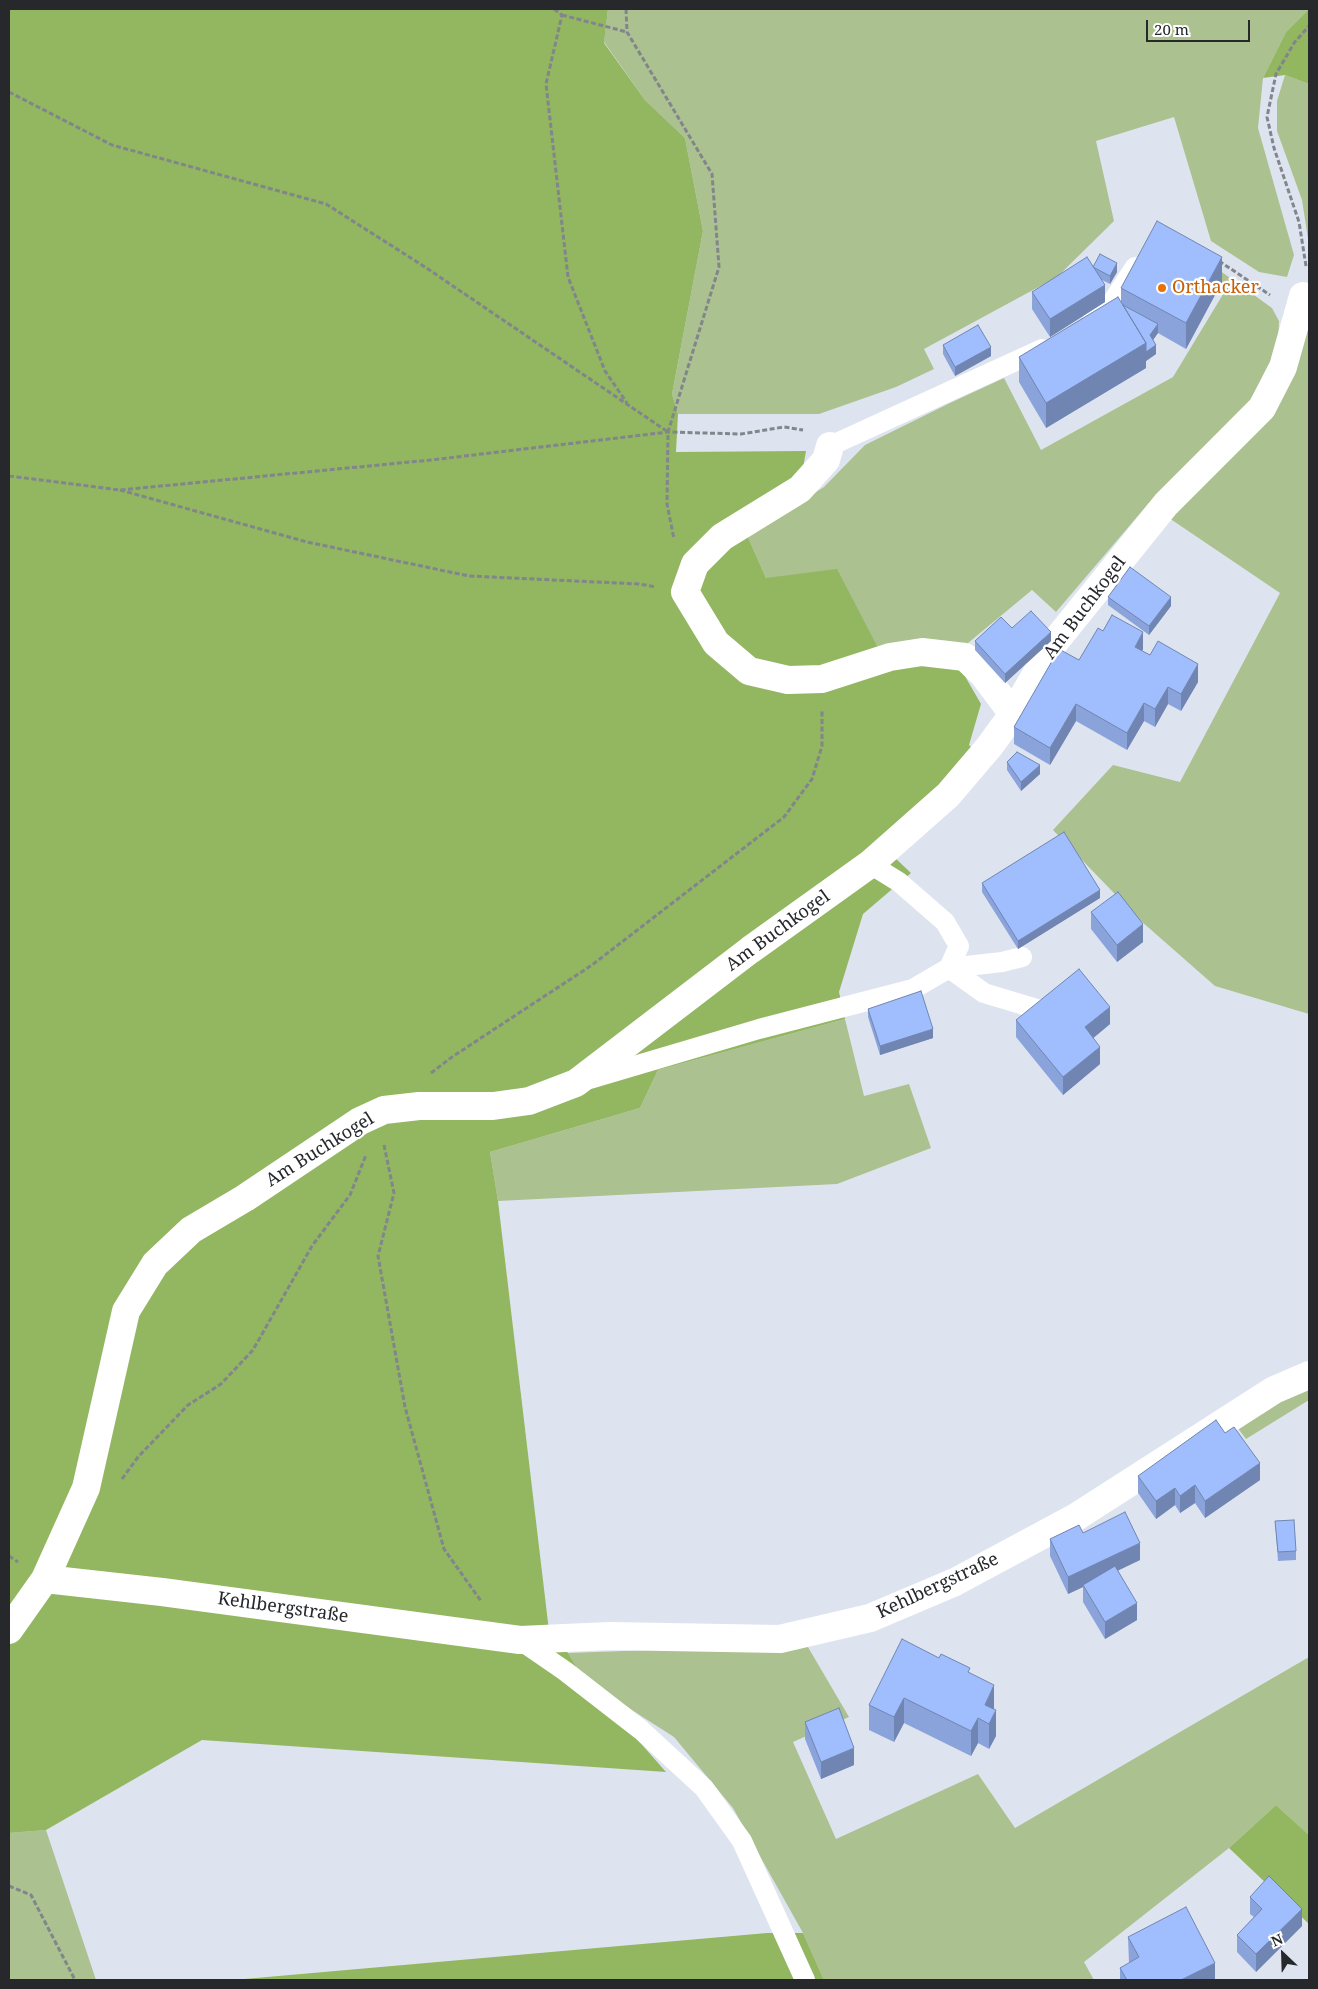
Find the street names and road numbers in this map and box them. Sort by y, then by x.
street label: Am Buchkogel [1039,552,1131,664]
street label: Am Buchkogel [722,886,834,976]
street label: Am Buchkogel [262,1108,378,1192]
street label: Kehlbergstraße [874,1548,1002,1624]
street label: Kehlbergstraße [216,1588,350,1628]

